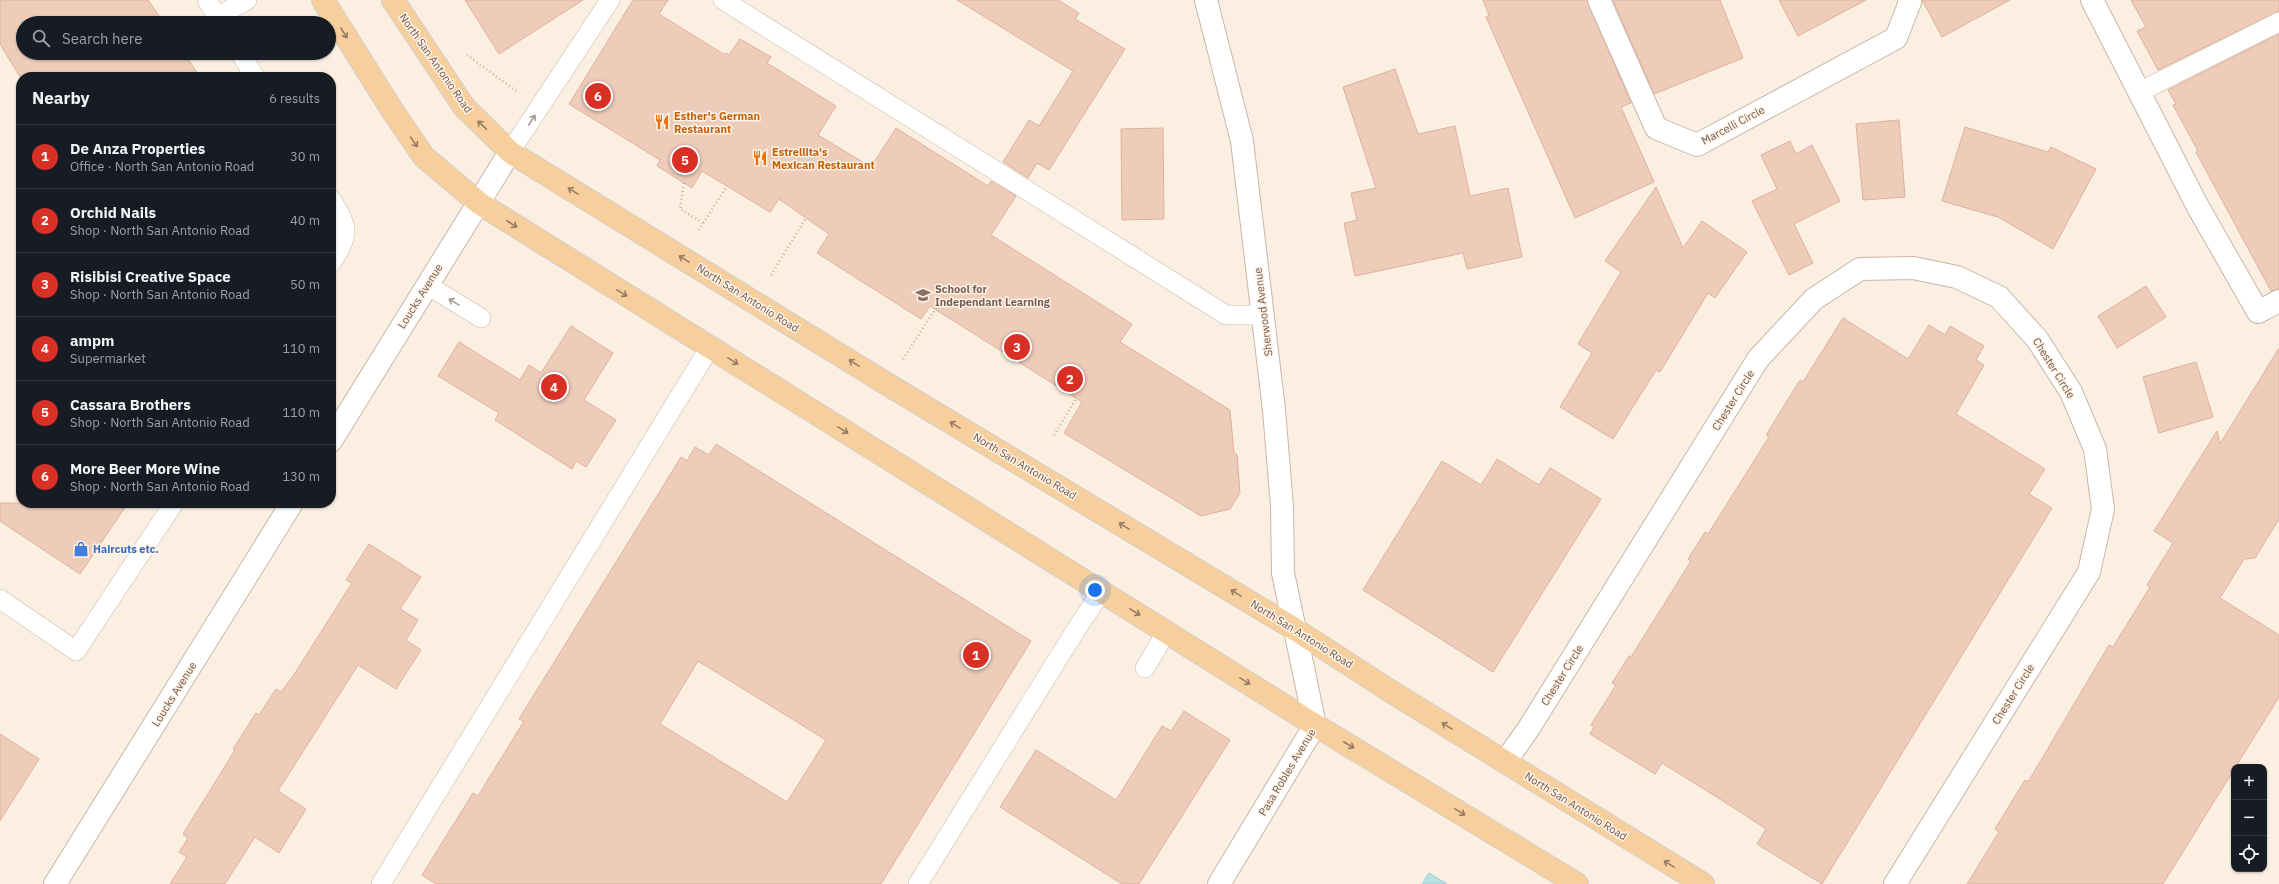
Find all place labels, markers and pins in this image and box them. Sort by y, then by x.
pin: 6 [585,81,611,111]
place label: Esther's German Restaurant [674,109,760,136]
restaurant icon: Esther's German Restaurant [653,113,671,131]
pin: 5 [672,145,698,175]
place label: Estrellita's Mexican Restaurant [772,145,875,172]
restaurant icon: Estrellita's Mexican Restaurant [751,149,769,167]
place label: School for Independant Learning [935,282,1051,309]
school or university icon: School for Independant Learning [914,286,932,304]
pin: 3 [1004,332,1030,362]
pin: 2 [1057,364,1083,394]
pin: 4 [541,372,567,402]
shop icon: Haircuts etc. [72,540,90,558]
place label: Haircuts etc. [93,542,159,556]
pin: 1 [963,640,989,670]

